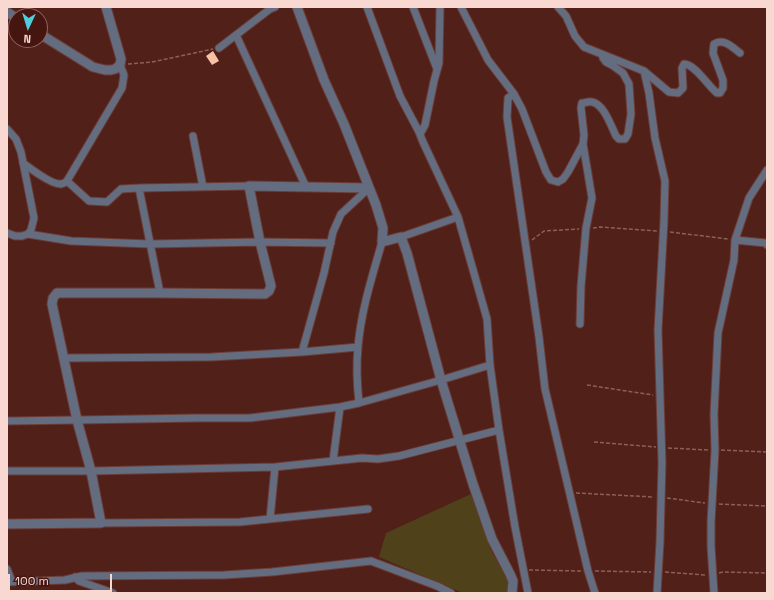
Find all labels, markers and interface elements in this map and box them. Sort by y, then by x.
north arrow [8,8,48,48]
text: N [23,32,31,46]
scale bar [10,566,114,592]
text: 100 m [15,573,49,589]

